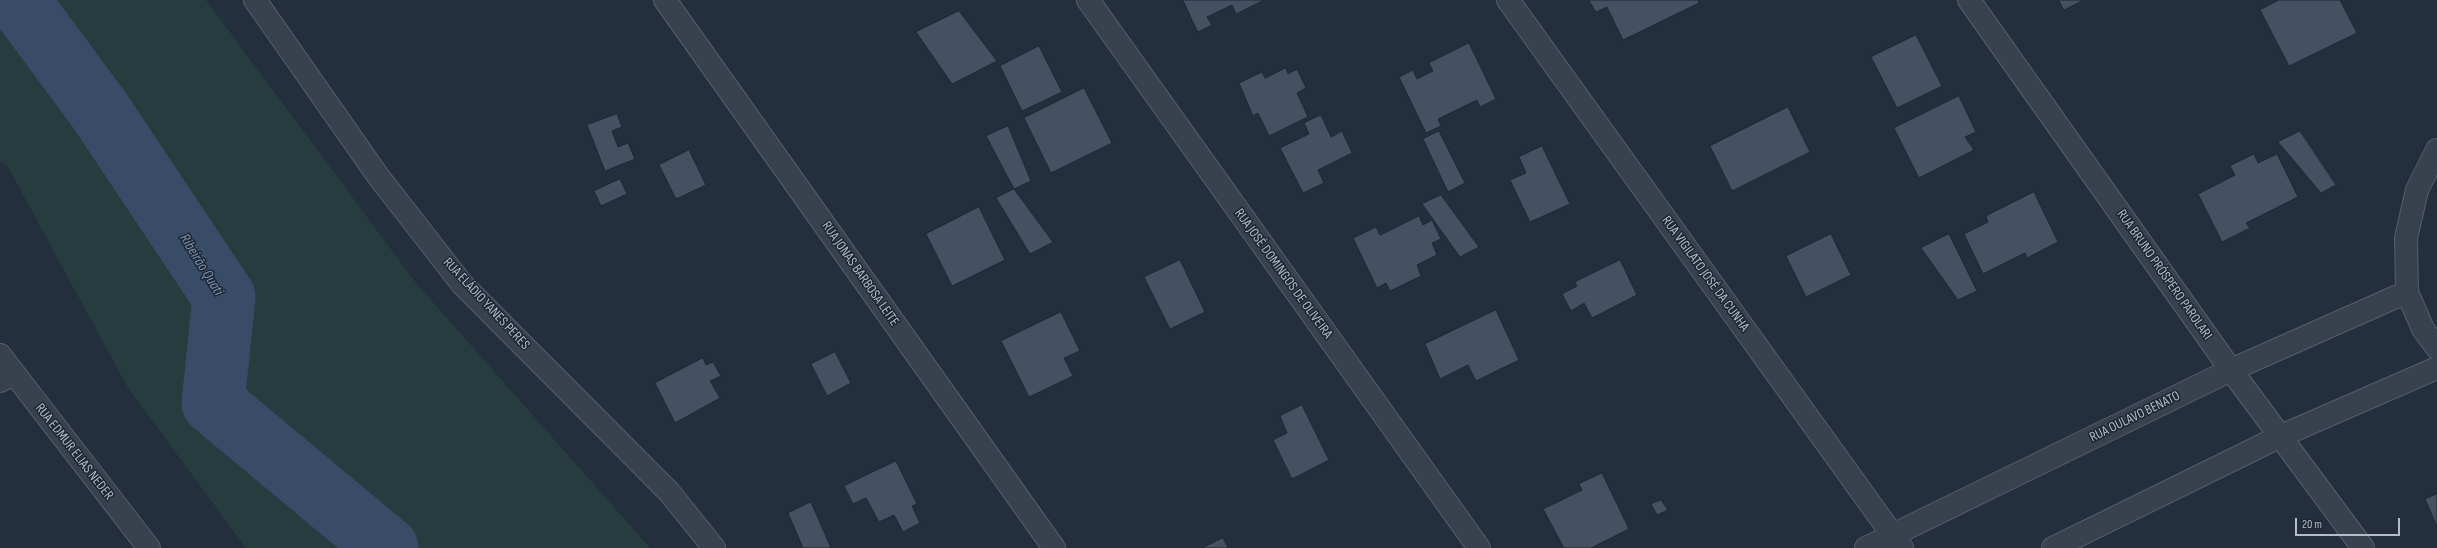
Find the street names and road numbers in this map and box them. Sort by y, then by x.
street label: RUA JOSÉ DOMINGOS DE OLIVEIRA [1230,206,1336,342]
street label: RUA BRUNO PRÓSPERO PAROLARI [2113,207,2215,343]
street label: RUA VIGILATO JOSÉ DA CUNHA [1658,213,1752,335]
street label: RUA JONAS BARBOSA LEITE [818,219,902,329]
street label: RUA ELÁDIO YANES PERES [439,255,533,353]
street label: RUA OULAVO BENATO [2087,388,2183,446]
street label: RUA EDMUR ELIAS NEDER [31,400,117,504]

